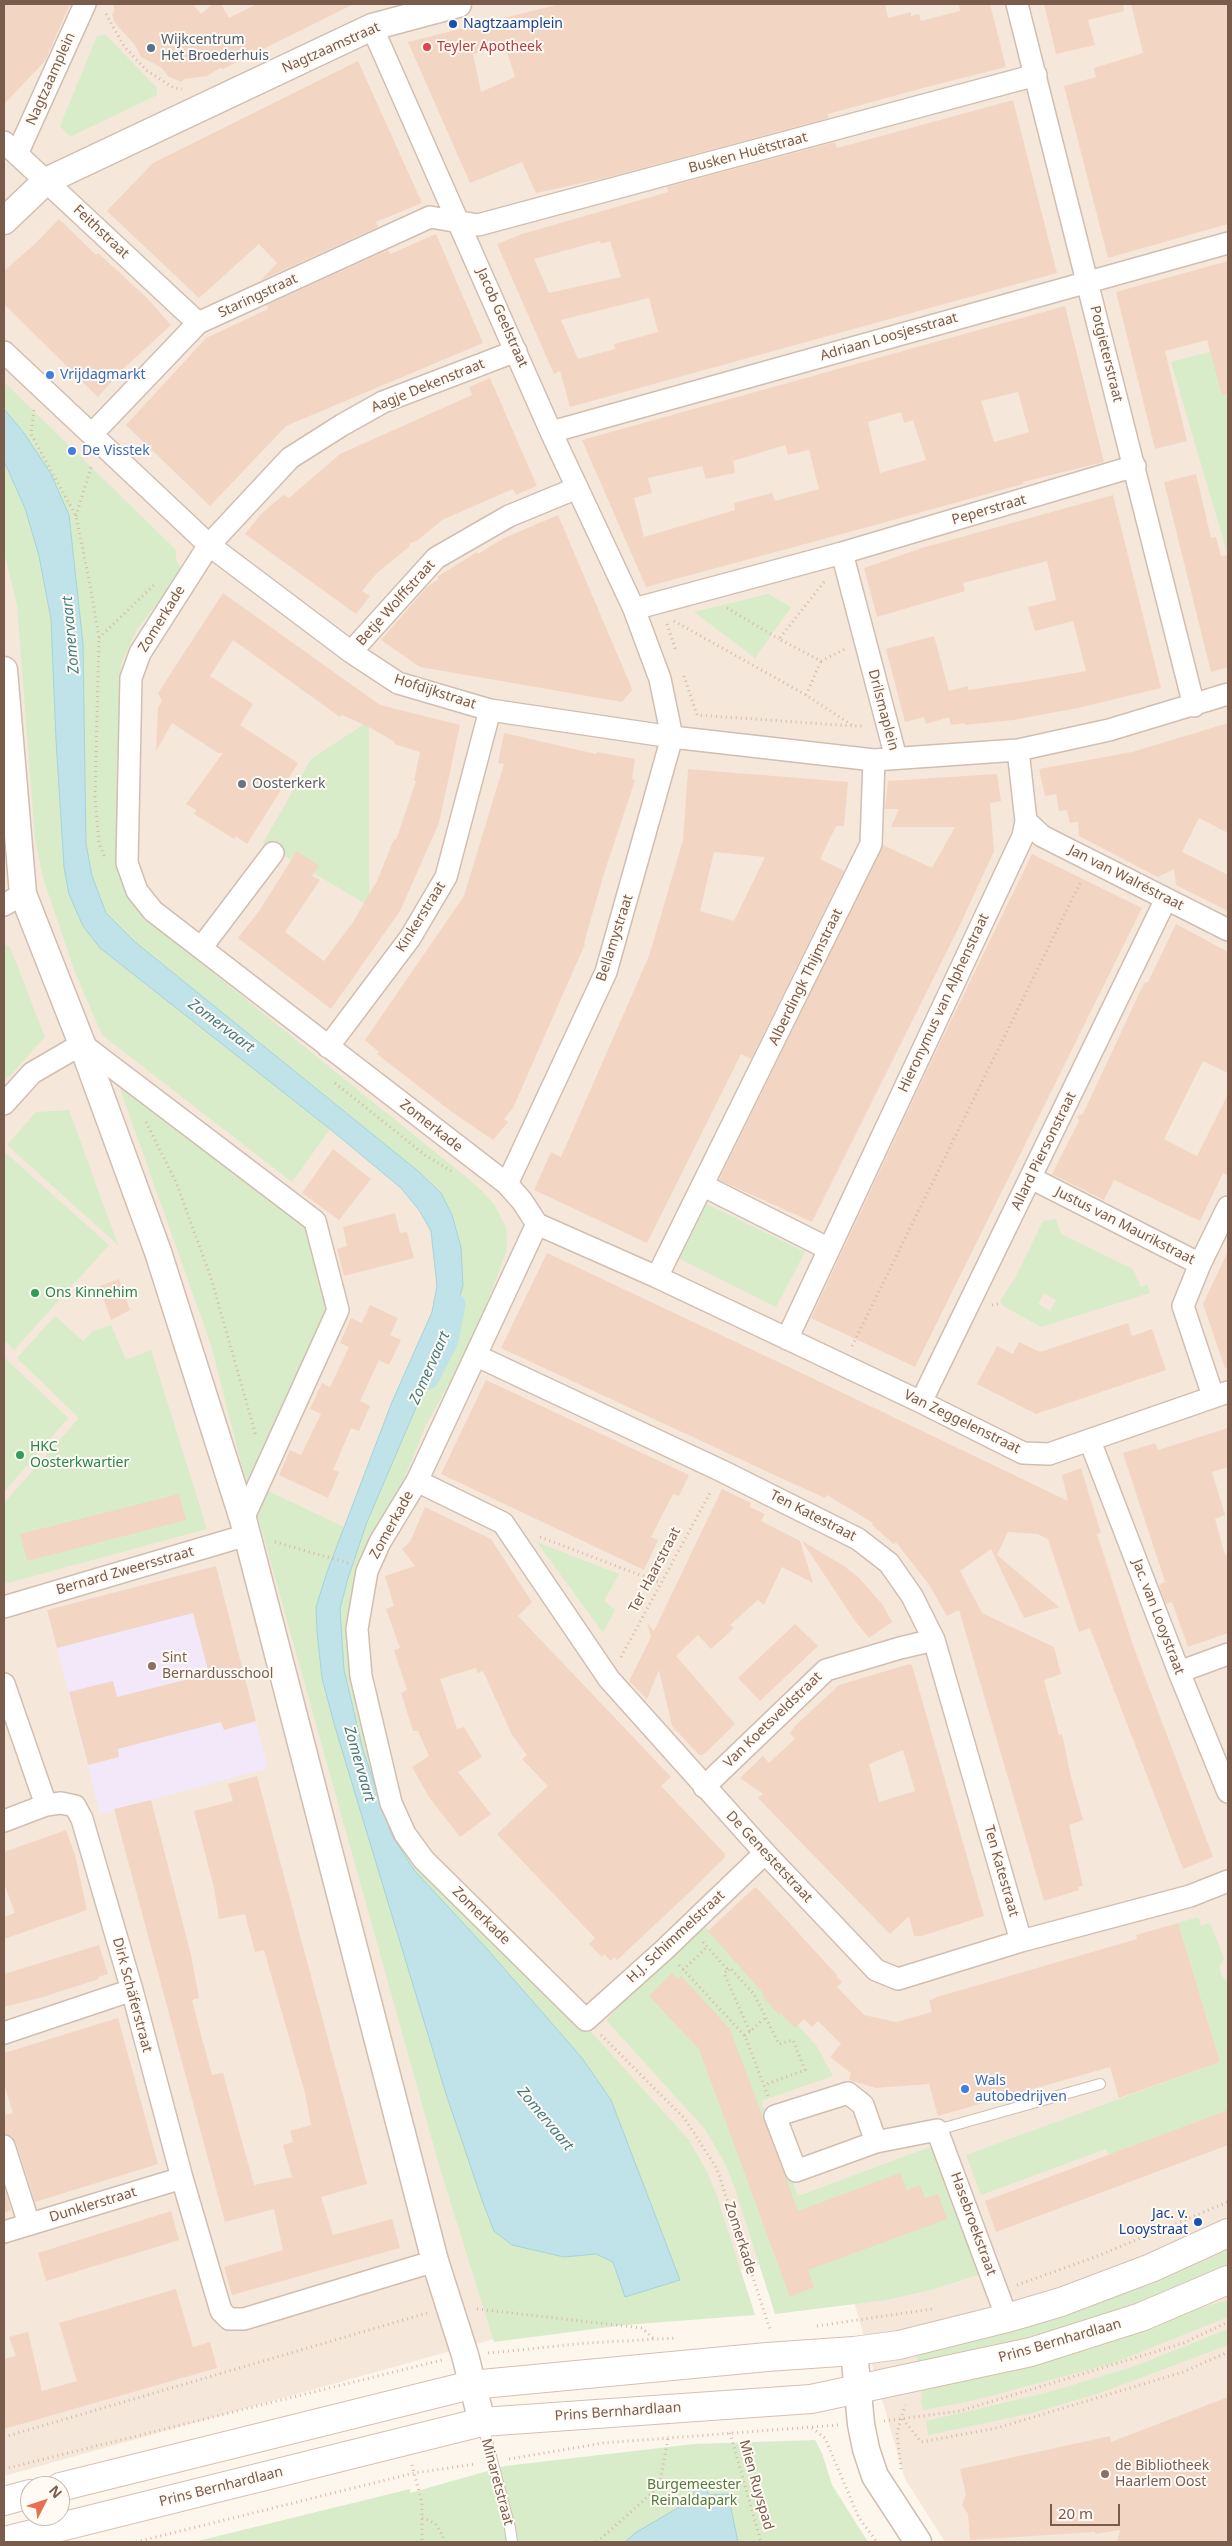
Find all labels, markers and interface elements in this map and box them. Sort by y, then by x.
place label: Nagtzaamplein [463,16,563,32]
marker: Nagtzaamplein [447,18,459,30]
street label: Nagtzaamstraat [279,19,383,77]
street label: Nagtzaamplein [23,30,79,128]
place label: Wijkcentrum Het Broederhuis [161,32,269,64]
place label: Teyler Apotheek [437,39,542,55]
marker: Teyler Apotheek [421,41,433,53]
marker: Wijkcentrum Het Broederhuis [145,42,157,54]
street label: Busken Huëtstraat [687,129,809,177]
street label: Feithstraat [69,202,133,262]
street label: Jacob Geelstraat [473,266,531,370]
street label: Staringstraat [216,270,300,322]
street label: Potgieterstraat [1086,304,1126,404]
street label: Adriaan Loosjesstraat [818,309,960,365]
street label: Aagje Dekenstraat [369,356,487,416]
place label: Vrijdagmarkt [60,367,146,383]
marker: Vrijdagmarkt [44,369,56,381]
place label: De Visstek [82,443,150,459]
marker: De Visstek [66,445,78,457]
street label: Peperstraat [950,491,1028,529]
street label: Betje Wolffstraat [353,557,439,649]
street label: Zomerkade [135,583,189,655]
water label: Zomervaart [59,595,83,675]
street label: Drilsmaplein [864,668,902,752]
street label: Hofdijkstraat [392,671,478,713]
place label: Oosterkerk [252,776,325,792]
marker: Oosterkerk [236,778,248,790]
street label: Jan van Walréstraat [1066,842,1186,914]
street label: Kinkerstraat [393,879,449,955]
street label: Bellamystraat [593,892,637,984]
street label: Alberdingk Thijmstraat [766,906,846,1048]
street label: Hieronymus van Alphenstraat [895,911,993,1095]
water label: Zomervaart [184,995,258,1057]
street label: Allard Piersonstraat [1008,1089,1080,1213]
street label: Zomerkade [396,1096,466,1156]
street label: Justus van Maurikstraat [1052,1183,1198,1269]
place label: Ons Kinnehim [45,1285,138,1301]
marker: Ons Kinnehim [29,1287,41,1299]
water label: Zomervaart [406,1329,454,1407]
street label: Van Zeggelenstraat [901,1387,1023,1457]
place label: HKC Oosterkwartier [30,1439,129,1471]
marker: HKC Oosterkwartier [14,1449,26,1461]
street label: Ten Katestraat [767,1487,859,1545]
street label: Zomerkade [366,1488,418,1562]
street label: Ter Haarstraat [626,1525,684,1615]
street label: Bernard Zweersstraat [54,1543,196,1599]
street label: Jac. van Looystraat [1128,1557,1188,1677]
place label: Sint Bernardusschool [162,1650,273,1682]
marker: Sint Bernardusschool [146,1660,158,1672]
street label: Van Koetsveldstraat [720,1669,826,1771]
water label: Zomervaart [340,1724,378,1804]
street label: De Genestetstraat [722,1808,816,1906]
street label: Ten Katestraat [980,1823,1022,1919]
street label: Zomerkade [449,1884,513,1948]
street label: H.J. Schimmelstraat [624,1887,728,1987]
street label: Dirk Schäferstraat [109,1936,155,2054]
place label: Wals autobedrijven [975,2073,1067,2106]
water label: Zomervaart [513,2083,577,2155]
marker: Wals autobedrijven [959,2083,971,2095]
street label: Hasebroekstraat [946,2170,1000,2278]
street label: Dunklerstraat [47,2184,139,2226]
street label: Zomerkade [720,2200,760,2276]
place label: Jac. v. Looystraat [1119,2206,1188,2238]
marker: Jac. v. Looystraat [1192,2216,1204,2228]
street label: Prins Bernhardlaan [997,2315,1123,2367]
street label: Prins Bernhardlaan [554,2399,682,2425]
street label: Minaretstraat [477,2437,517,2527]
street label: Mien Ruyspad [735,2438,777,2532]
place label: de Bibliotheek Haarlem Oost [1115,2458,1209,2490]
street label: Prins Bernhardlaan [157,2464,285,2510]
marker: de Bibliotheek Haarlem Oost [1099,2468,1111,2480]
north arrow [20,2476,70,2526]
park label: Burgemeester Reinaldapark [647,2477,741,2510]
text: N [45,2481,67,2502]
scale bar [1052,2494,1122,2526]
text: 20 m [1058,2503,1093,2523]

